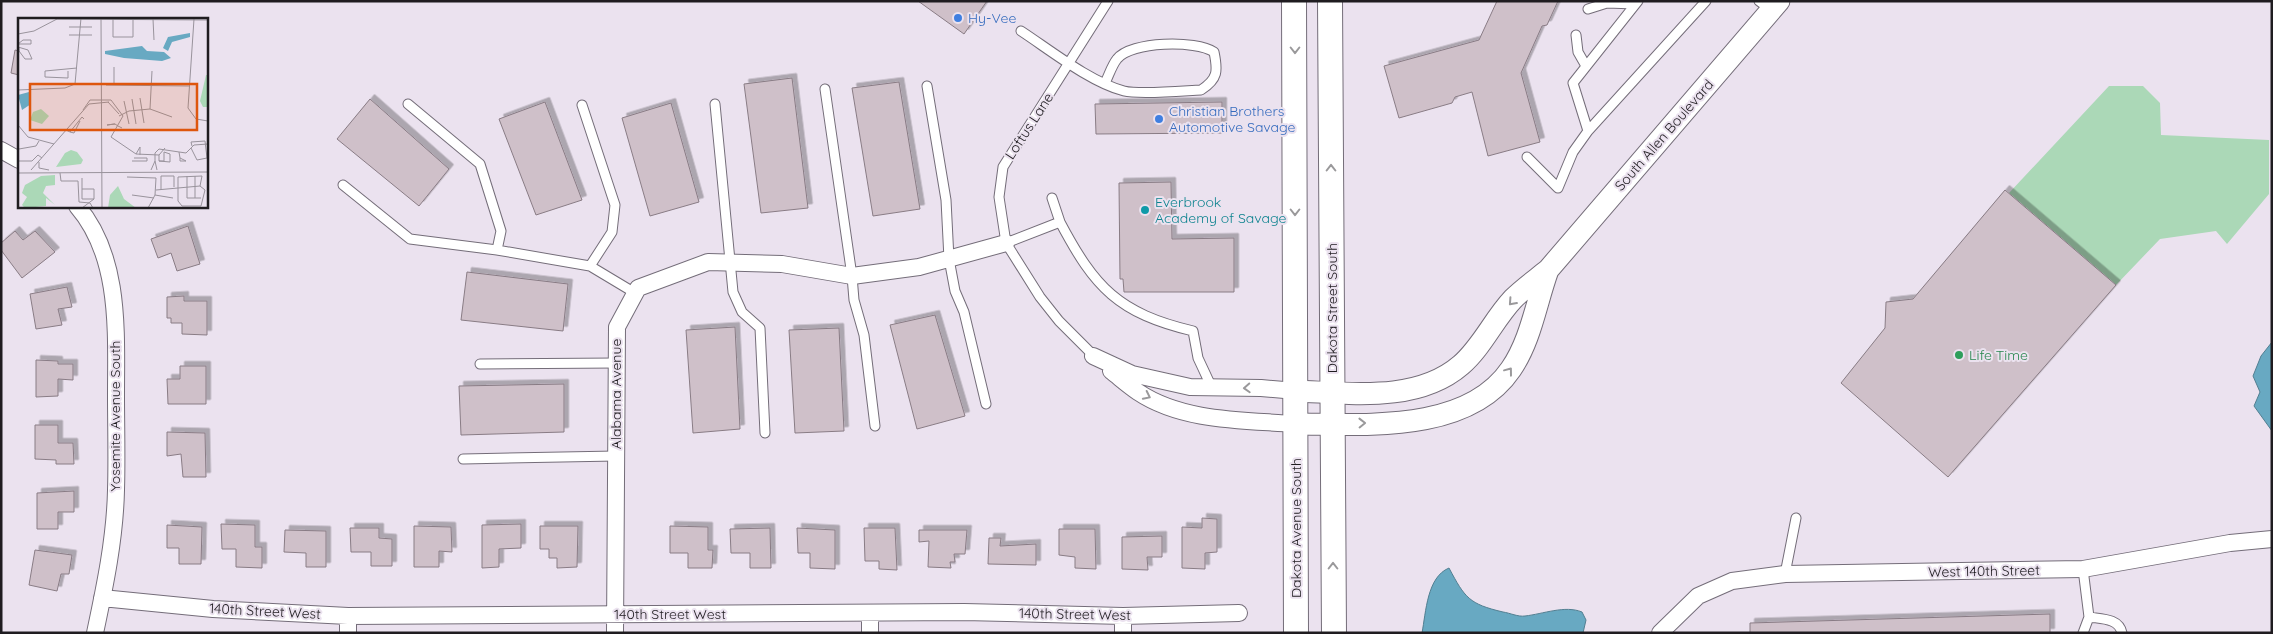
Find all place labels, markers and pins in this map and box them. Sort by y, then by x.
place label: Hy-Vee [968,9,1016,27]
marker: Hy-Vee [952,12,964,24]
place label: Christian Brothers Automotive Savage [1169,102,1296,136]
marker: Christian Brothers Automotive Savage [1153,113,1165,125]
place label: Everbrook Academy of Savage [1155,193,1286,227]
marker: Everbrook Academy of Savage [1139,204,1151,216]
place label: Life Time [1969,346,2028,364]
marker: Life Time [1953,349,1965,361]

